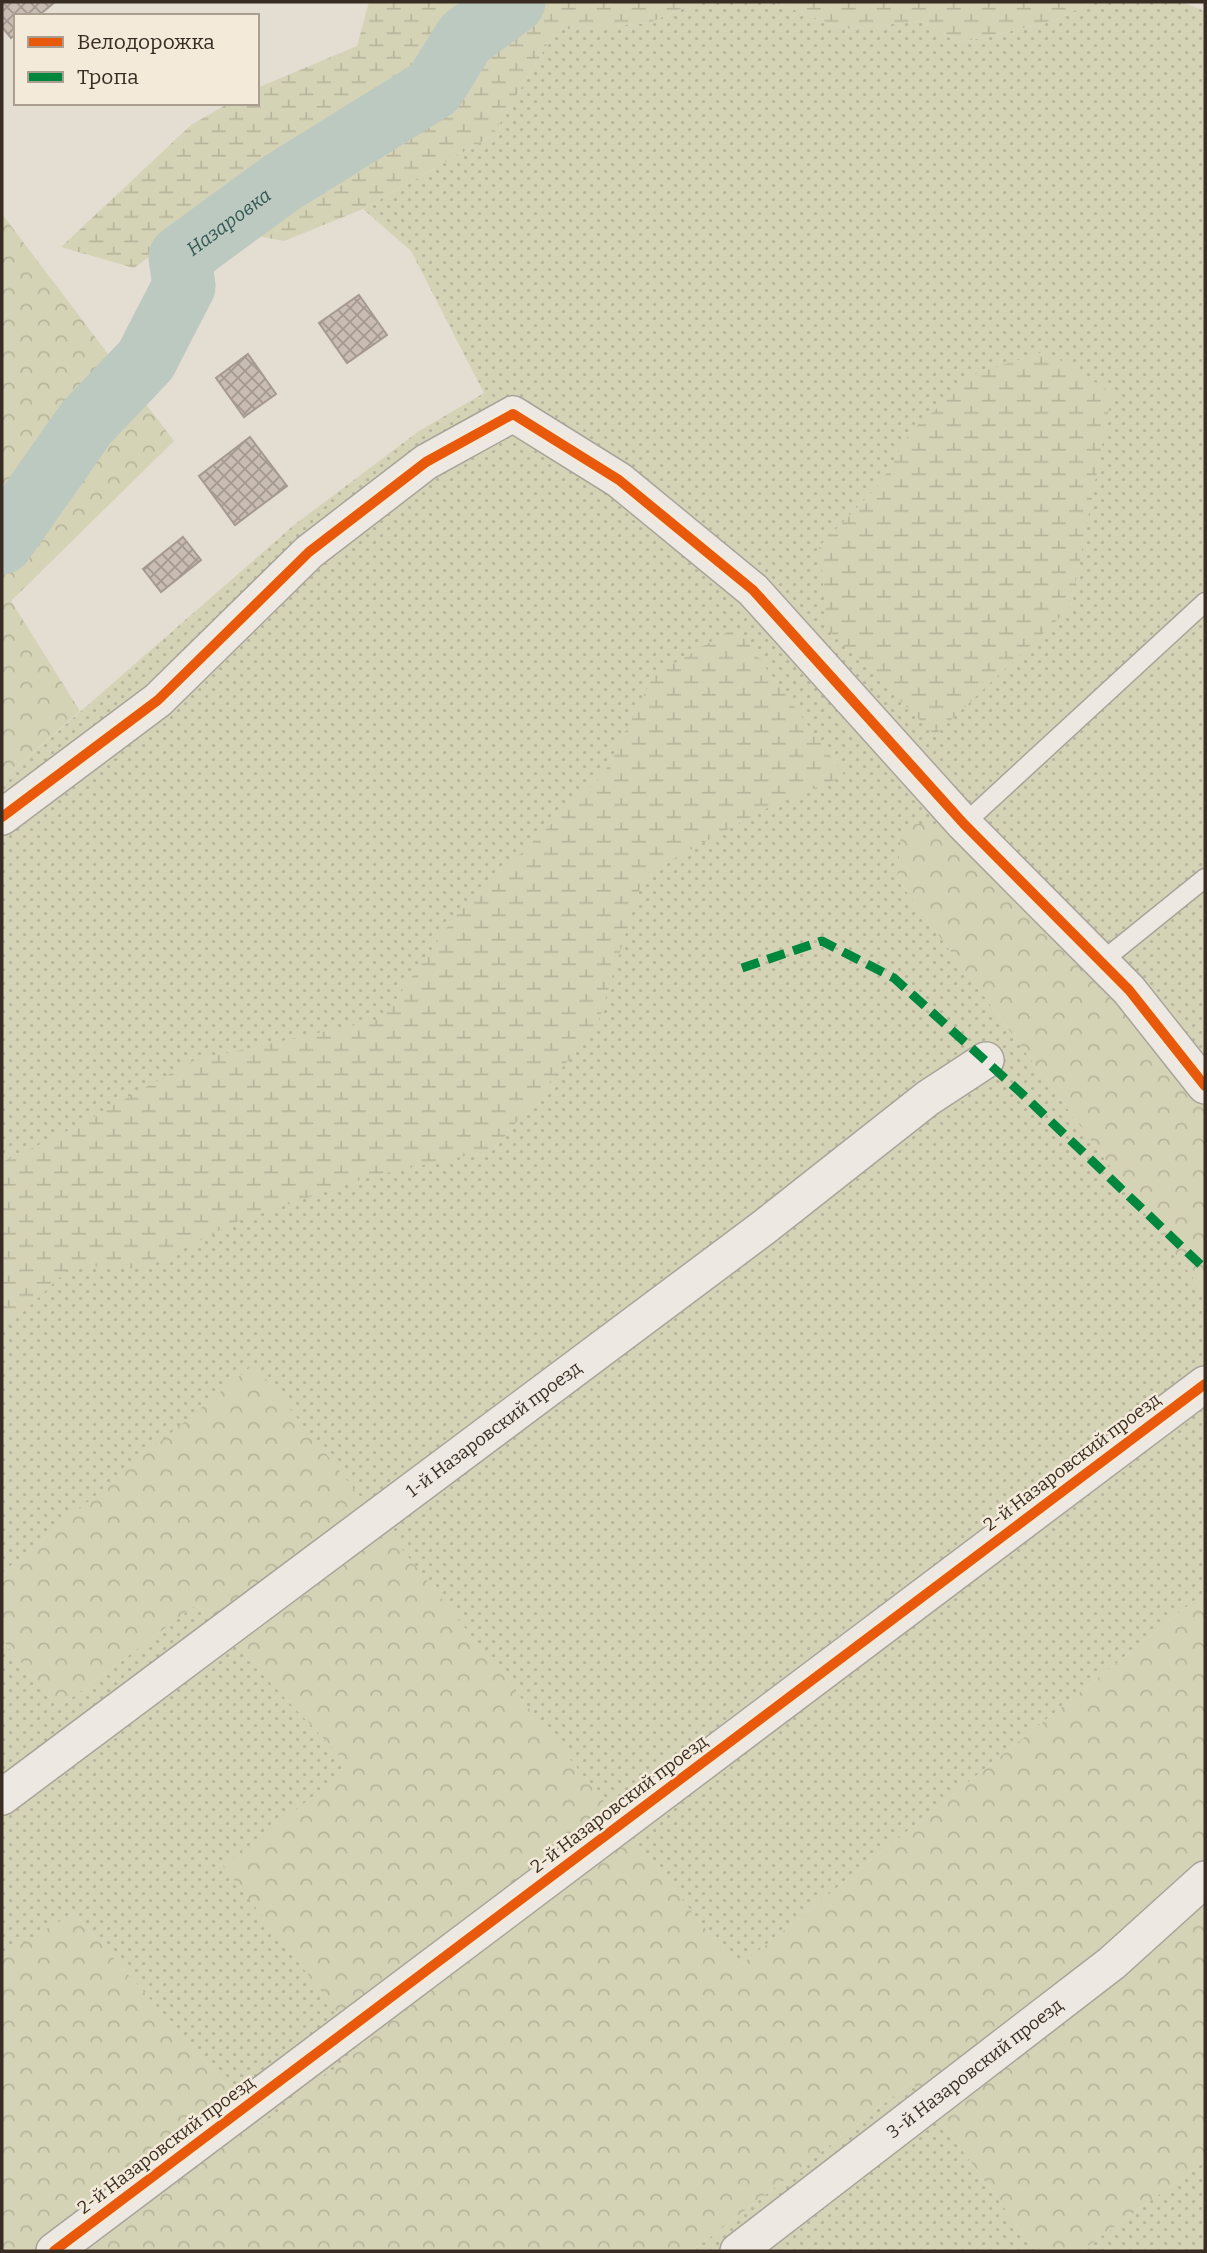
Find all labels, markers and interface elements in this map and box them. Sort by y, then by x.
legend [14,14,259,105]
text: Велодорожка [77,29,215,55]
text: Тропа [77,64,139,90]
water label: Назаровка [182,183,275,260]
street label: 1-й Назаровский проезд [402,1357,586,1502]
street label: 2-й Назаровский проезд [979,1388,1165,1536]
street label: 2-й Назаровский проезд [526,1730,712,1878]
street label: 3-й Назаровский проезд [883,1994,1067,2143]
street label: 2-й Назаровский проезд [73,2071,259,2219]

